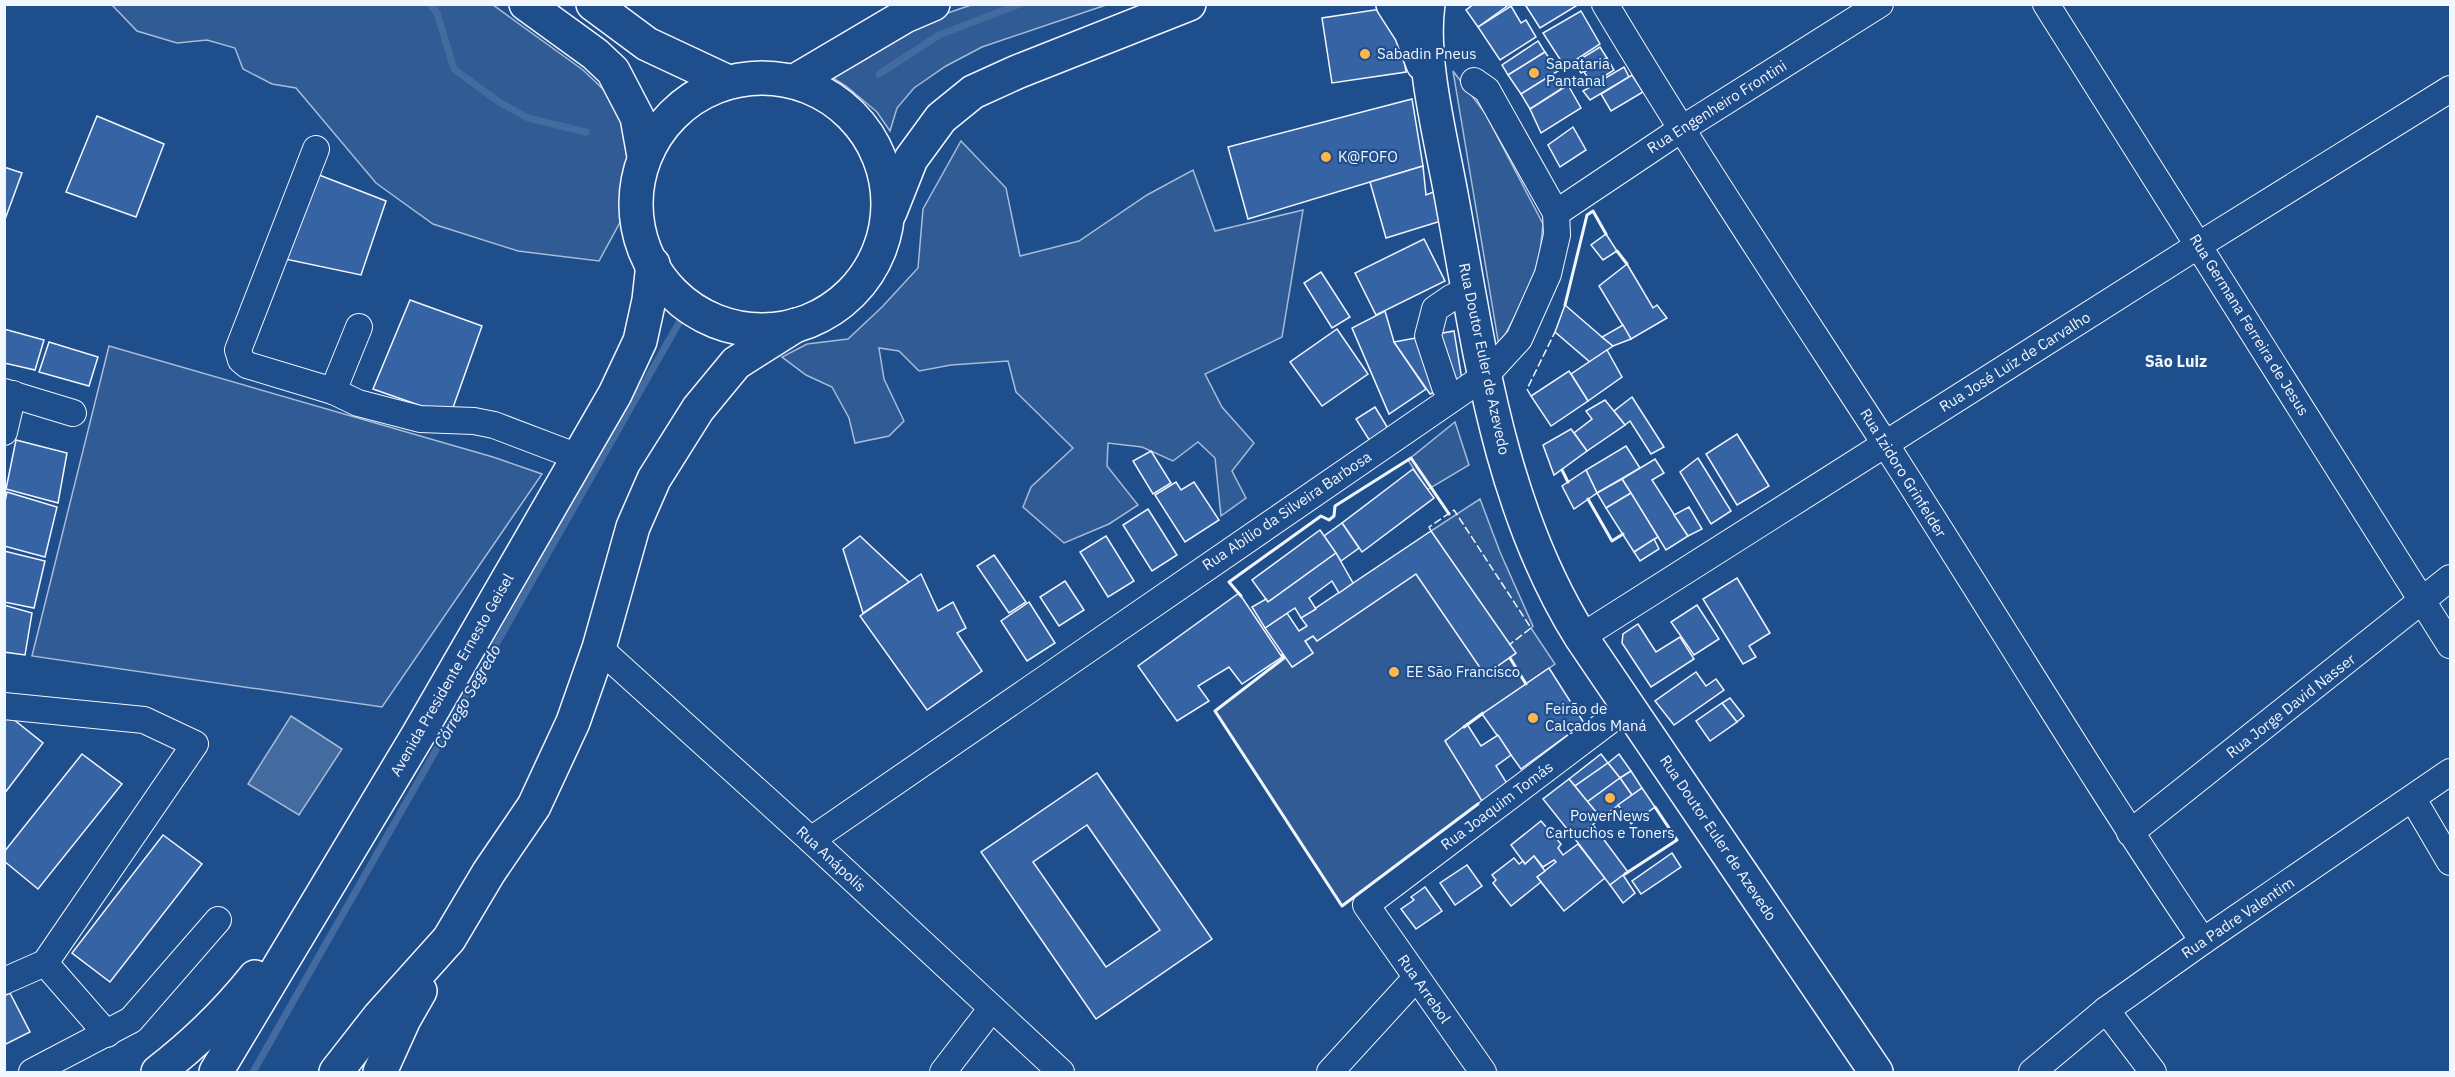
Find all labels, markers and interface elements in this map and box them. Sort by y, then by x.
place label: Sabadin Pneus [1377,44,1476,63]
marker: Sabadin Pneus [1358,47,1372,61]
place label: Sapataria Pantanal [1546,54,1610,90]
street label: Rua Engenheiro Frontini [1643,56,1790,157]
marker: Sapataria Pantanal [1527,66,1541,80]
place label: K@FOFO [1338,147,1398,166]
marker: K@FOFO [1319,150,1333,164]
street label: Rua Germana Ferreira de Jesus [2186,230,2313,419]
street label: Rua Doutor Euler de Azevedo [1455,261,1514,457]
street label: Rua José Luiz de Carvalho [1936,307,2094,416]
district label: São Luiz [2145,351,2207,371]
street label: Rua Izidoro Grinfelder [1856,405,1951,541]
street label: Rua Abílio da Silveira Barbosa [1198,447,1375,574]
street label: Avenida Presidente Ernesto Geisel [386,570,517,779]
water label: Córrego Segredo [429,640,505,751]
street label: Rua Jorge David Nasser [2222,649,2359,762]
place label: EE São Francisco [1406,662,1520,681]
marker: EE São Francisco [1387,665,1401,679]
place label: Feirão de Calçados Maná [1545,699,1647,735]
marker: Feirão de Calçados Maná [1526,711,1540,725]
street label: Rua Doutor Euler de Azevedo [1656,751,1781,924]
street label: Rua Joaquim Tomás [1437,757,1557,854]
marker: PowerNews Cartuchos e Toners [1603,791,1617,805]
place label: PowerNews Cartuchos e Toners [1545,806,1675,842]
street label: Rua Anápolis [793,822,870,896]
street label: Rua Padre Valentim [2178,873,2298,962]
street label: Rua Arrebol [1394,951,1455,1027]

